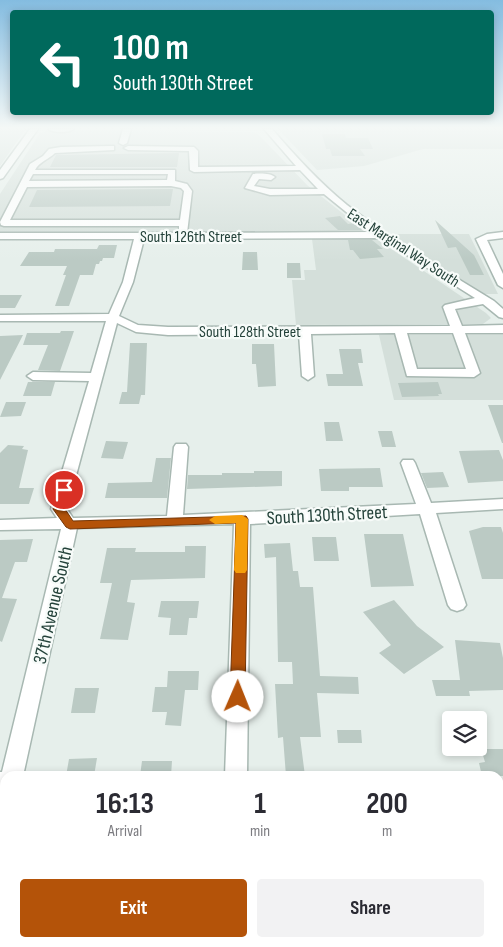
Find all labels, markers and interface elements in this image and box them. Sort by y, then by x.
text: 100 m [113,27,189,70]
icon: left [30,30,95,95]
text: South 130th Street [113,70,253,97]
street label: East Marginal Way South [343,205,463,292]
street label: South 126th Street [140,228,242,247]
street label: South 128th Street [199,323,301,342]
pin [43,469,85,511]
icon: arrive [50,476,78,504]
street label: South 130th Street [266,501,388,530]
street label: 37th Avenue South [29,544,78,666]
position arrow [211,670,263,722]
map controls [442,711,487,756]
button: layers [442,711,487,756]
text: 16:13 [96,786,154,822]
text: 1 [254,786,266,822]
text: 200 [366,786,408,822]
text: Arrival [108,822,142,841]
text: min [250,822,270,841]
text: m [382,822,392,841]
button: Exit [20,879,247,937]
button: Share [257,879,484,937]

